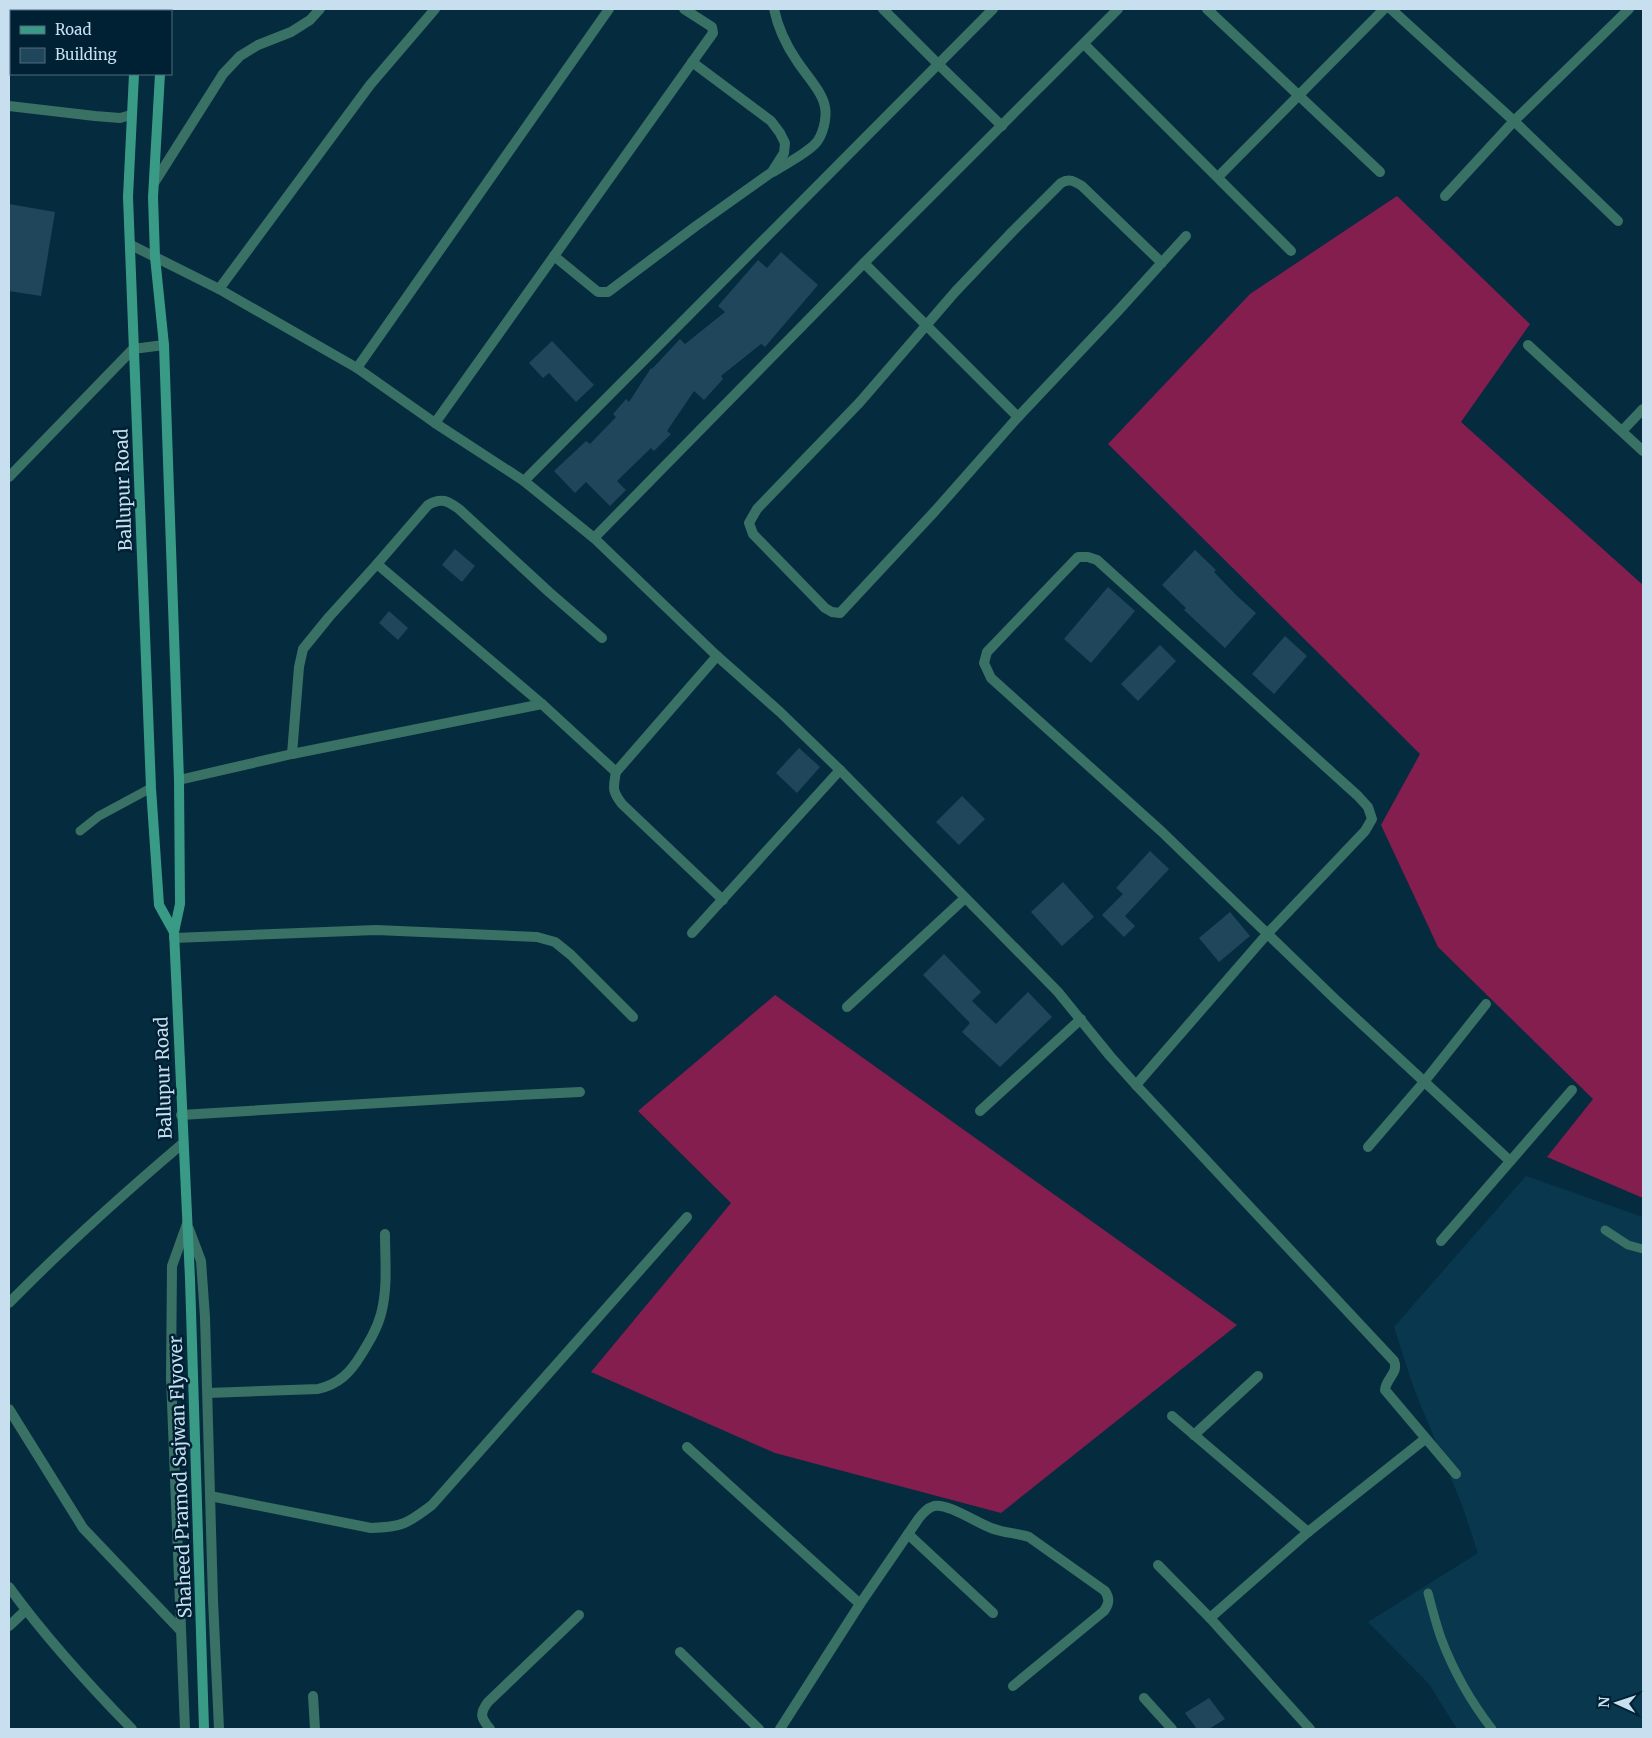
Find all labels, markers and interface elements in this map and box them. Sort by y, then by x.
legend [10,10,172,75]
text: Road [55,20,91,39]
text: Building [55,45,117,64]
street label: Ballupur Road [109,428,137,552]
street label: Ballupur Road [149,1016,177,1140]
street label: Shaheed Pramod Sajwan Flyover [164,1335,196,1619]
north arrow [1592,1678,1642,1728]
text: N [1595,1696,1613,1708]

